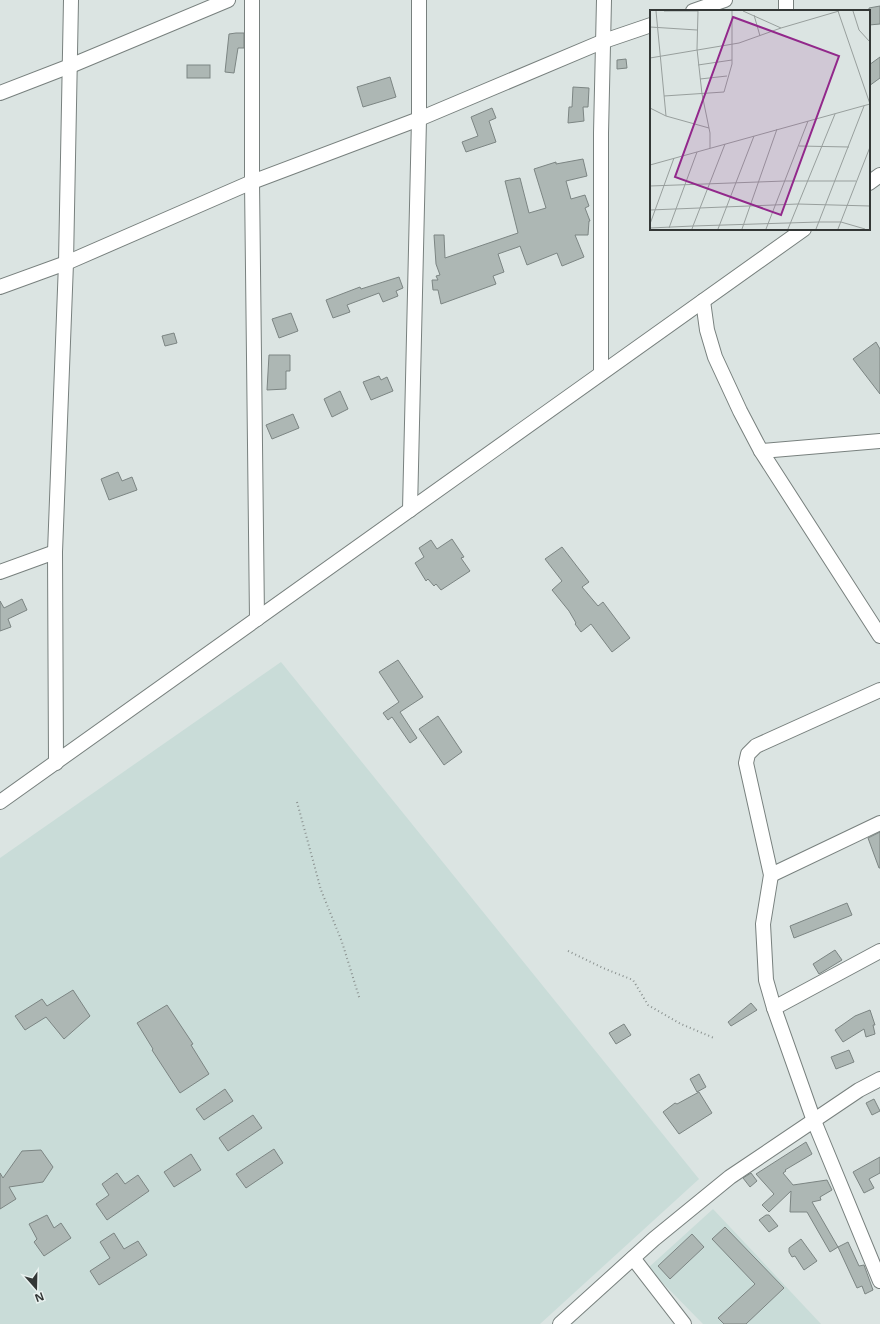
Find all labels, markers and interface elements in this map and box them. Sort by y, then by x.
inset map [650,10,870,230]
north arrow [16,1268,56,1308]
text: N [33,1289,46,1306]

